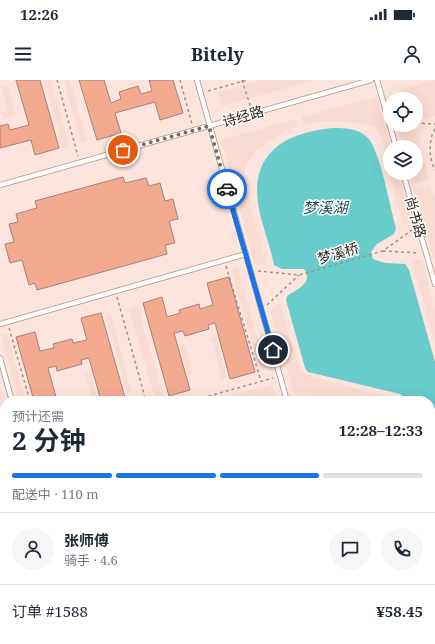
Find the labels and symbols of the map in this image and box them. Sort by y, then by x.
street label: 诗经路 [220,101,266,131]
pin [106,133,140,167]
courier [207,169,247,209]
street label: 尚书路 [401,194,431,240]
water label: 梦溪湖 [302,197,349,217]
street label: 梦溪桥 [315,238,361,268]
pin [256,333,290,367]

